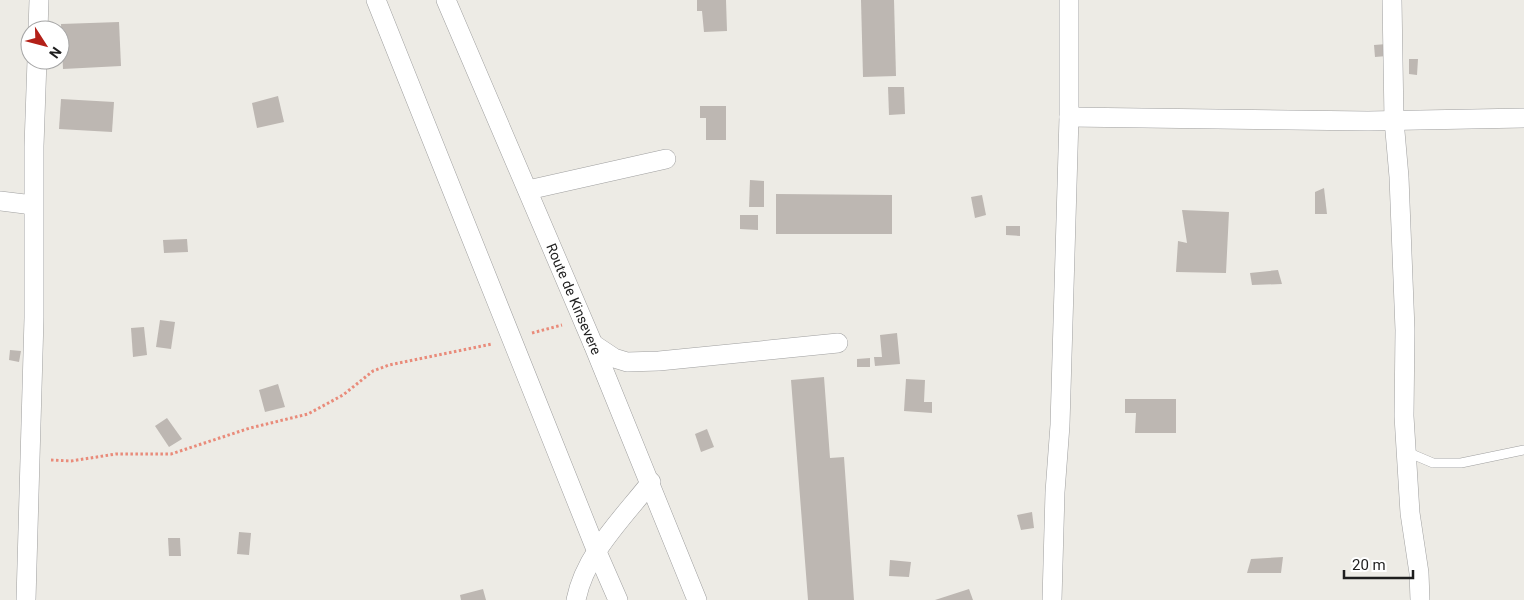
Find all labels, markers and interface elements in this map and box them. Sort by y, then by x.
north arrow [20,20,70,70]
text: N [46,44,65,61]
street label: Route de Kinsevere [543,241,605,357]
scale bar [1344,548,1413,580]
text: 20 m [1352,556,1386,574]

